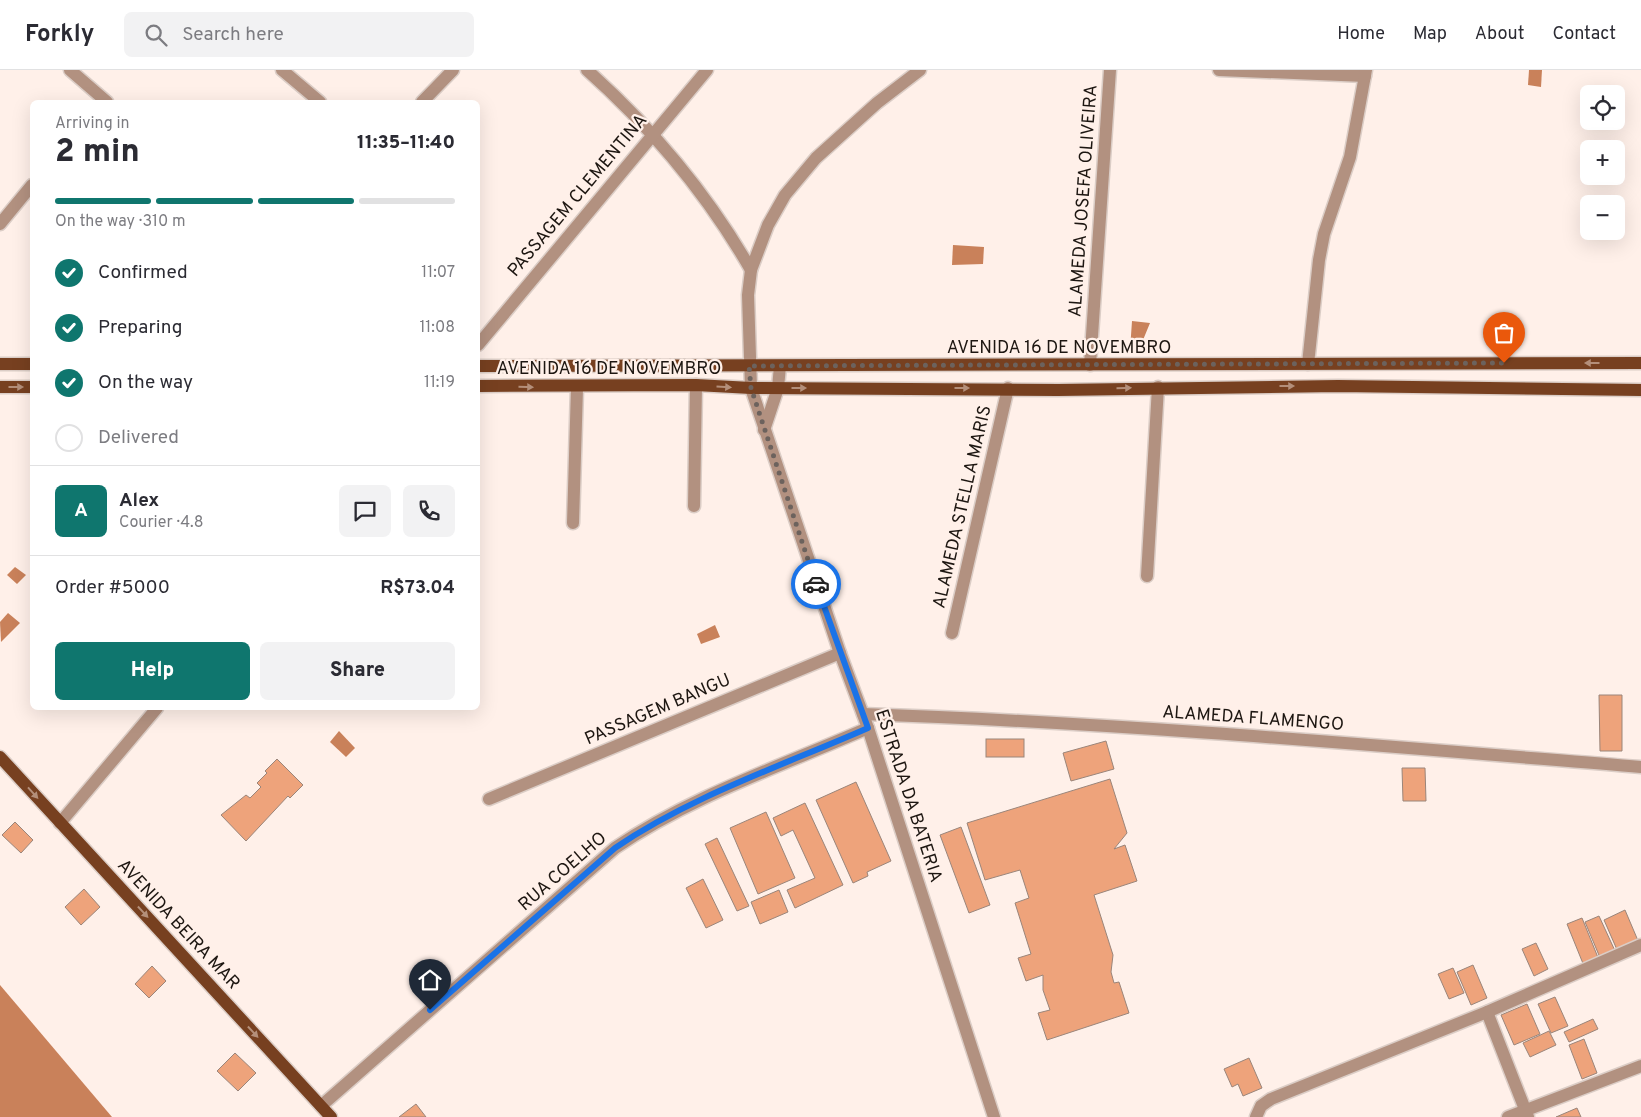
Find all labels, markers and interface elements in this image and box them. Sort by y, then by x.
search box [124,12,474,57]
text: Forkly [25,20,94,50]
icon: search [142,21,170,49]
text: Search here [182,23,284,47]
text: Home [1337,23,1385,46]
text: Map [1413,23,1447,46]
text: About [1475,23,1524,46]
text: Contact [1552,23,1616,46]
street label: ALAMEDA JOSEFA OLIVEIRA [1064,84,1104,318]
map controls [1580,85,1625,240]
button: locate [1580,85,1625,130]
street label: PASSAGEM CLEMENTINA [503,110,653,282]
text: Arriving in [55,114,130,134]
text: 11:35–11:40 [357,131,455,155]
text: 2 min [55,133,140,173]
button: + [1580,140,1625,185]
button: − [1580,195,1625,240]
text: On the way · 310 m [55,212,186,232]
icon: check [55,259,83,287]
text: Confirmed [98,261,188,285]
text: 11:07 [421,263,455,283]
pin [1483,312,1525,363]
icon: check [55,314,83,342]
text: Preparing [98,316,182,340]
text: 11:08 [419,318,455,338]
icon: bag [1490,319,1518,347]
street label: AVENIDA 16 DE NOVEMBRO [947,337,1171,360]
street label: AVENIDA 16 DE NOVEMBRO [497,358,721,381]
one-way arrow [1584,359,1600,367]
icon: check [55,369,83,397]
text: On the way [98,371,193,395]
text: 11:19 [424,373,455,393]
one-way arrow [1279,382,1295,390]
one-way arrow [9,383,25,391]
one-way arrow [518,383,534,391]
one-way arrow [716,383,732,391]
one-way arrow [792,384,808,392]
one-way arrow [954,384,970,392]
one-way arrow [1117,384,1133,392]
street label: ALAMEDA STELLA MARIS [928,403,998,611]
text: Delivered [98,426,179,450]
button: chat [339,485,391,537]
button: phone [403,485,455,537]
text: Alex [119,489,159,513]
text: A [74,499,88,523]
text: Courier · 4.8 [119,513,203,533]
courier [791,559,841,609]
icon: car [802,570,830,598]
text: Order #5000 [55,576,170,600]
text: R$73.04 [380,576,455,600]
button: Help [55,642,250,700]
button: Share [260,642,455,700]
street label: PASSAGEM BANGU [582,669,734,751]
street label: ALAMEDA FLAMENGO [1161,701,1345,737]
street label: ESTRADA DA BATERIA [869,707,947,885]
one-way arrow [27,786,39,798]
street label: RUA COELHO [514,827,612,917]
street label: AVENIDA BEIRA MAR [112,855,244,995]
one-way arrow [137,906,149,918]
pin [409,959,451,1010]
icon: home [416,966,444,994]
one-way arrow [247,1025,259,1037]

